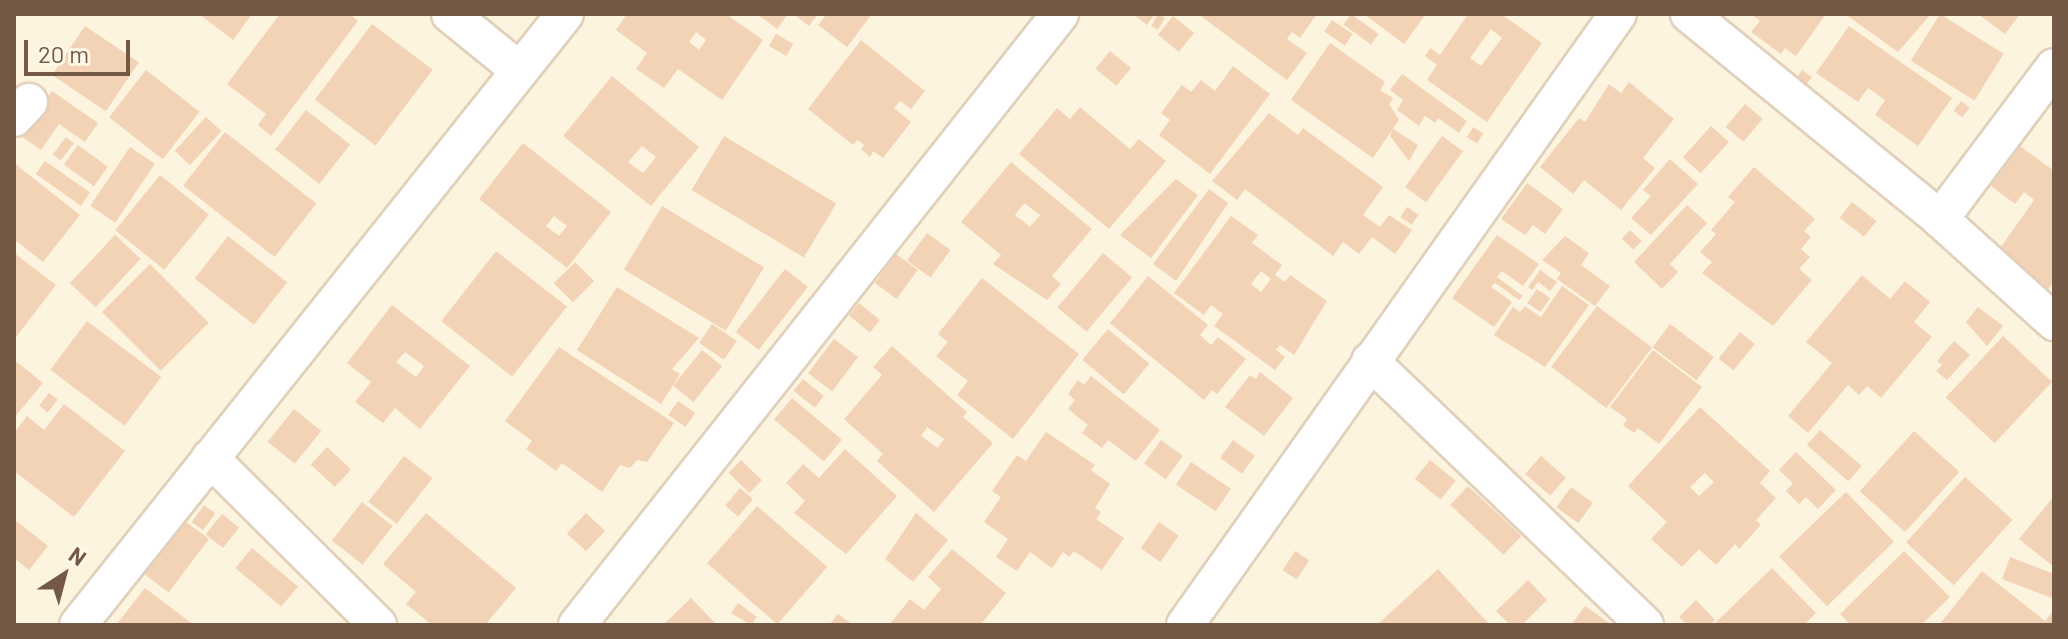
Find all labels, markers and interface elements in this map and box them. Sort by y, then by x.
scale bar [28,24,134,74]
text: 20 m [38,39,89,68]
north arrow [24,535,104,615]
text: N [65,541,92,570]

